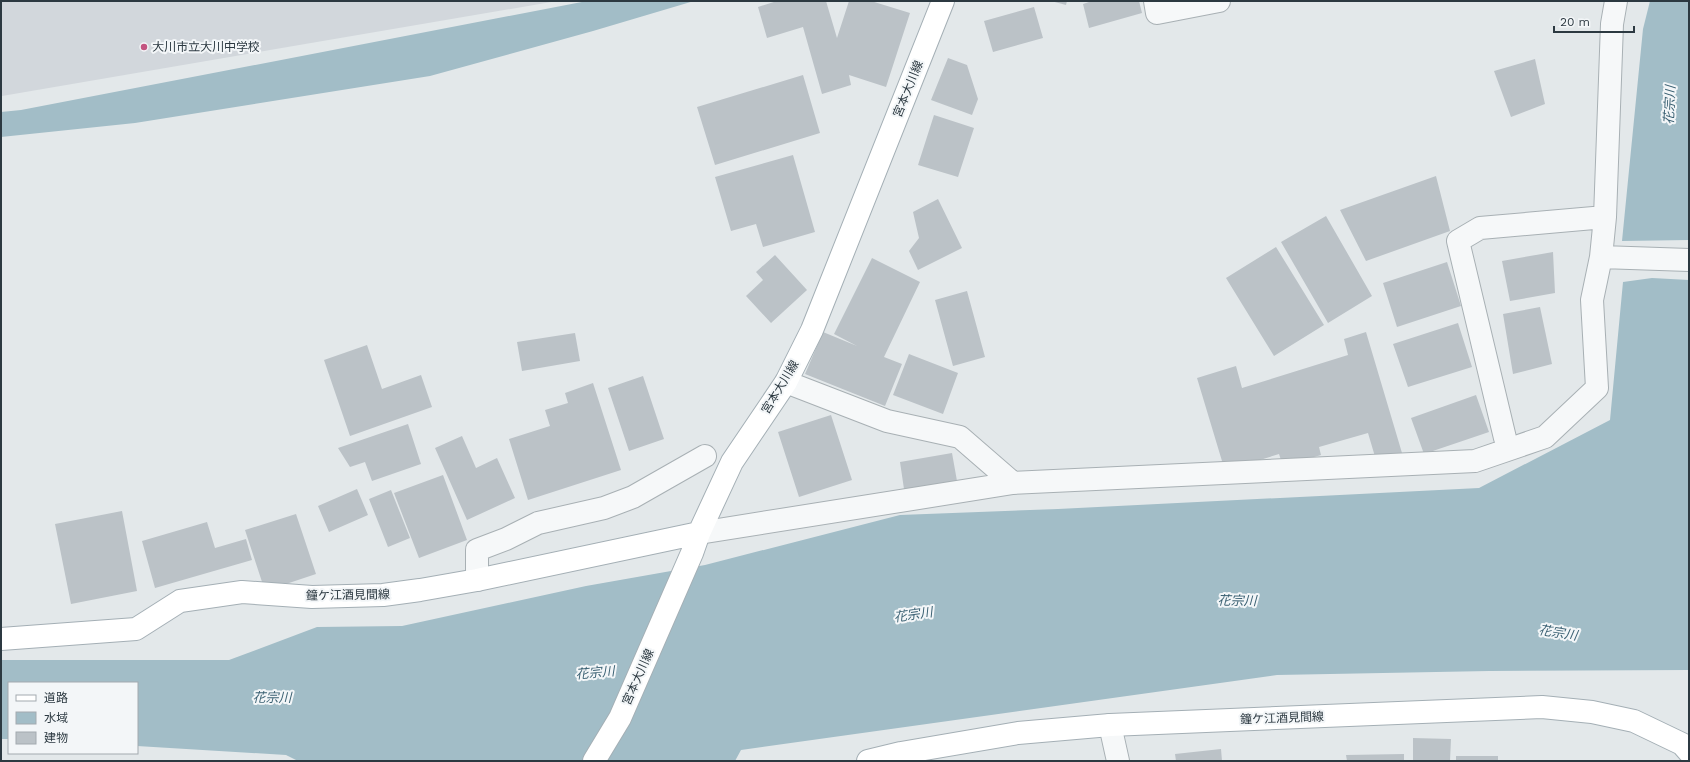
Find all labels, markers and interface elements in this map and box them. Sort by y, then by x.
scale bar [1554,8,1634,34]
text: 20 m [1560,15,1590,29]
place label: 大川市立大川中学校 [152,40,260,54]
marker: 大川市立大川中学校 [139,42,149,52]
street label: 宮本大川線 [890,59,926,119]
water label: 花宗川 [1661,83,1678,125]
street label: 宮本大川線 [759,358,801,416]
street label: 鐘ケ江酒見間線 [306,587,390,603]
water label: 花宗川 [1217,593,1259,608]
water label: 花宗川 [893,604,935,625]
water label: 花宗川 [1537,622,1580,643]
street label: 宮本大川線 [619,647,657,707]
water label: 花宗川 [575,663,617,682]
legend [8,682,138,754]
water label: 花宗川 [252,690,293,705]
text: 道路 [44,691,68,705]
street label: 鐘ケ江酒見間線 [1240,710,1324,726]
text: 水域 [44,711,68,725]
text: 建物 [44,731,68,745]

